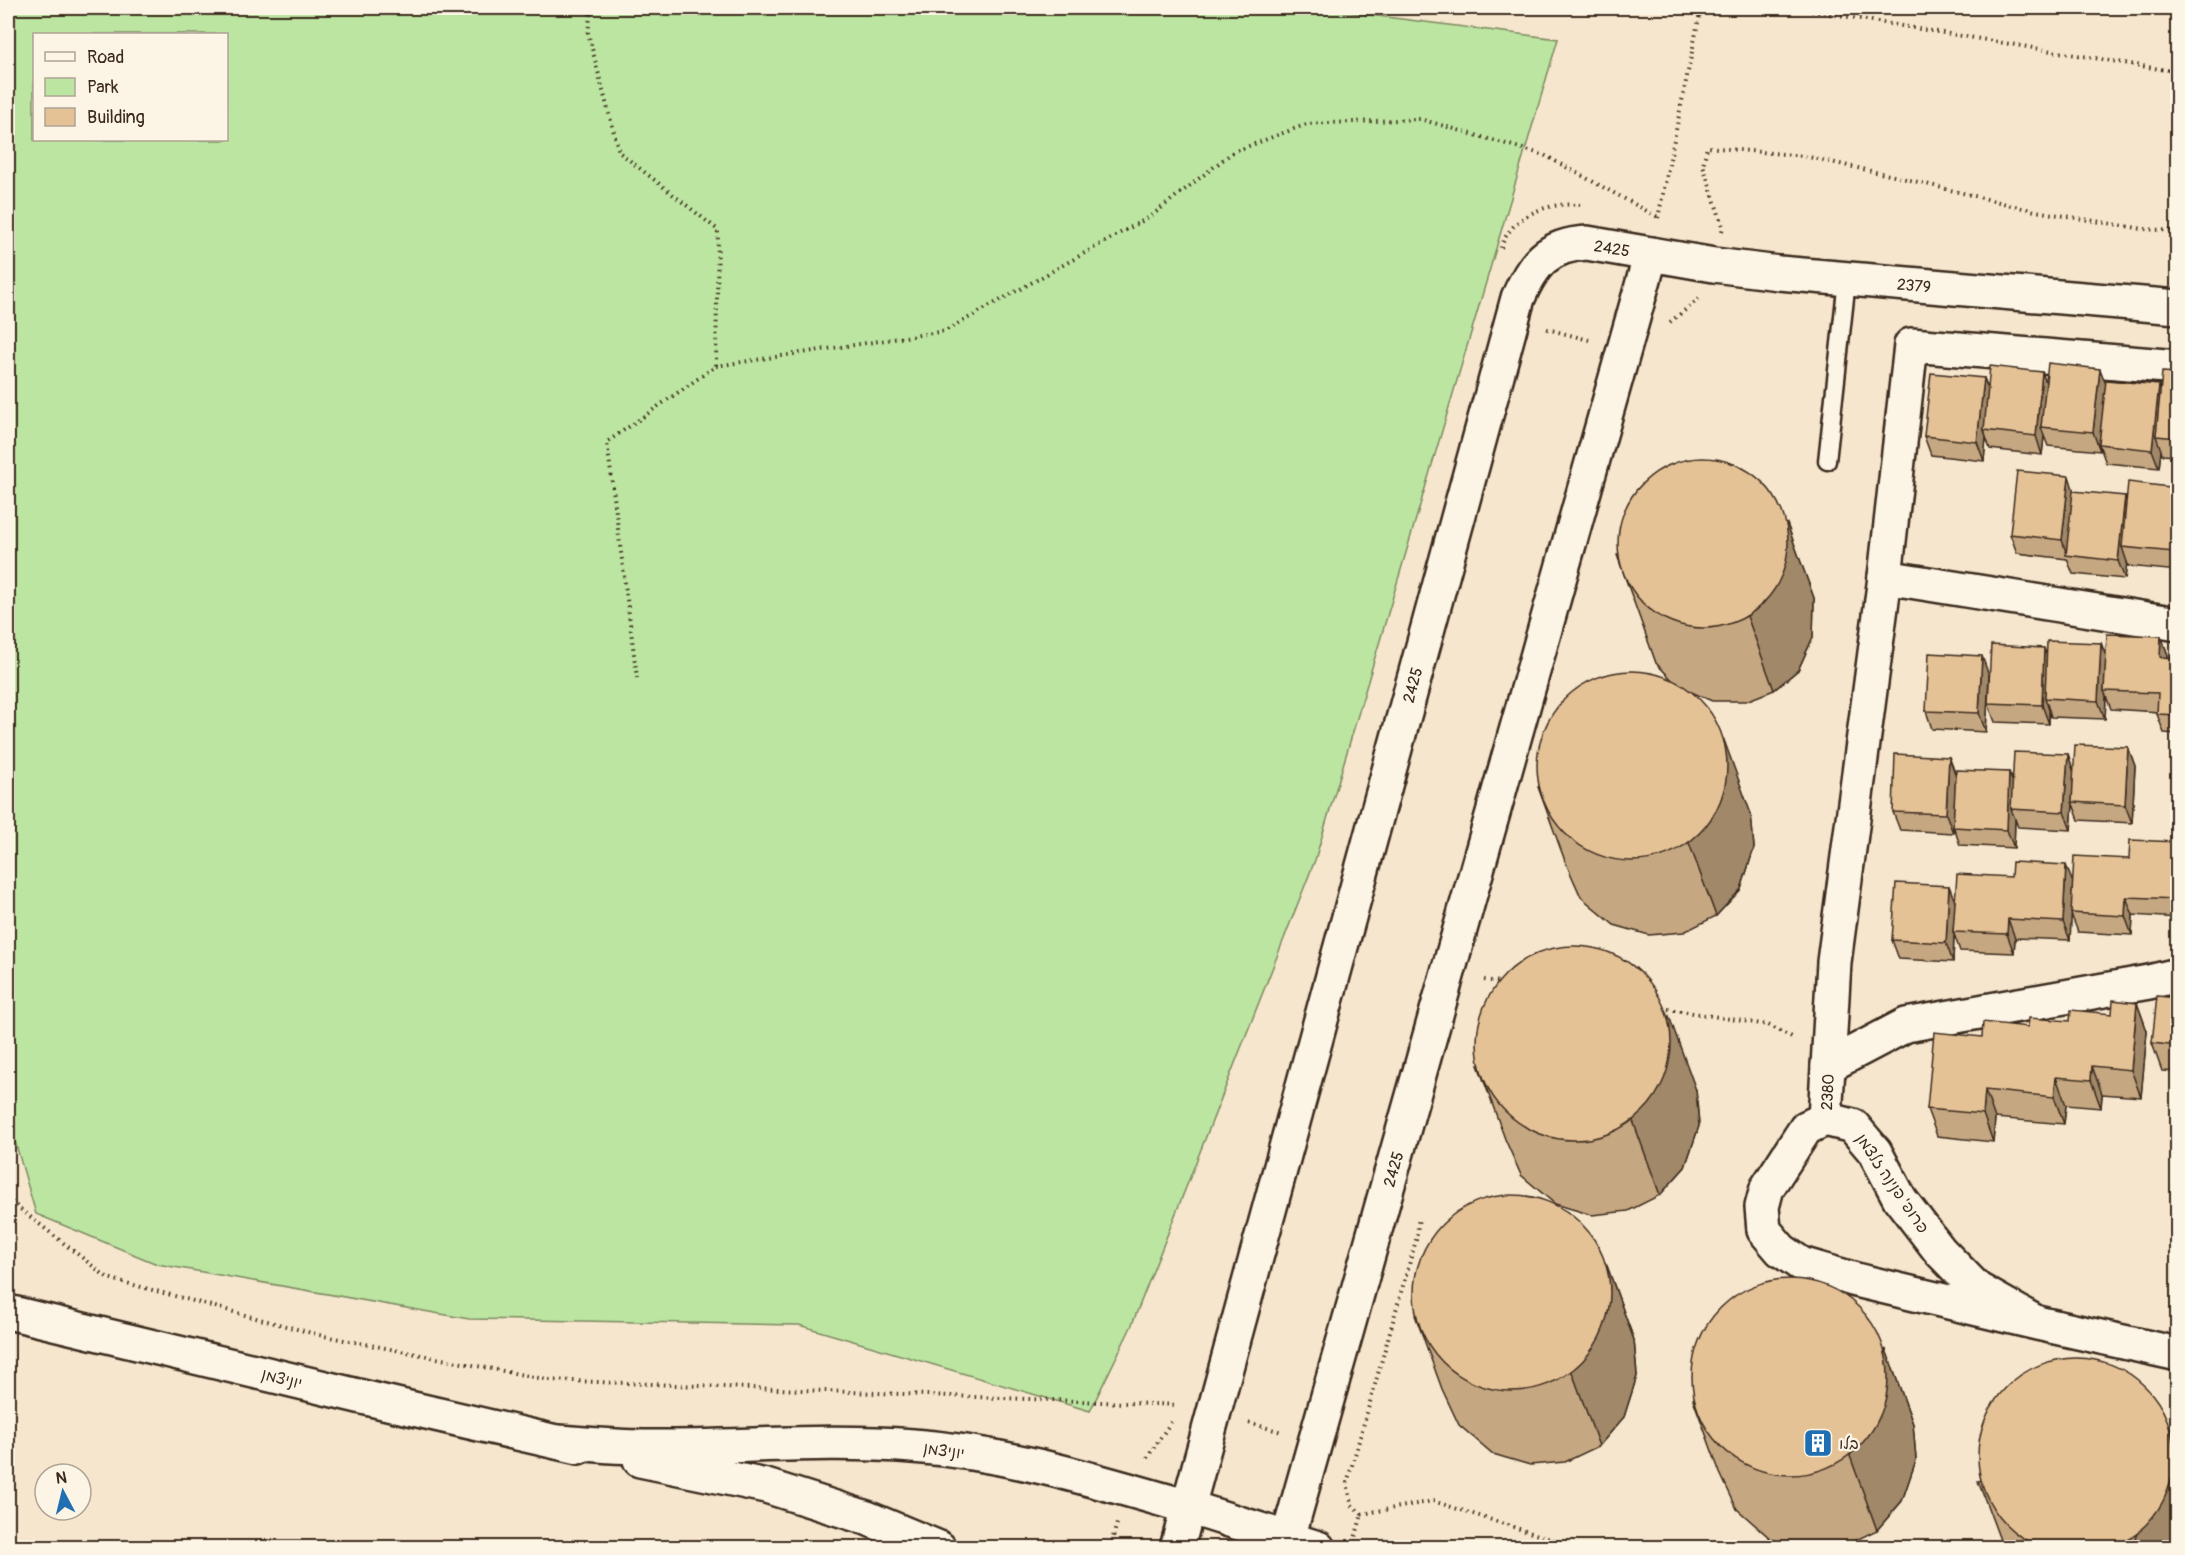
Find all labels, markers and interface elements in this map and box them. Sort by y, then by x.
legend [33,33,228,141]
text: Road [87,46,124,69]
text: Park [87,76,119,99]
text: Building [87,106,145,129]
street label: 2425 [1593,236,1631,262]
street label: 2379 [1896,275,1932,297]
street label: 2425 [1399,665,1427,705]
street label: 2380 [1817,1073,1839,1111]
street label: פרופ' פנינה זלצמן [1851,1130,1933,1237]
street label: 2425 [1379,1149,1409,1189]
street label: יוניצמן [259,1364,304,1394]
building icon: בלו [1802,1427,1834,1459]
place label: בלו [1839,1434,1859,1454]
street label: יוניצמן [922,1438,966,1464]
north arrow [33,1462,93,1522]
text: N [55,1467,68,1489]

